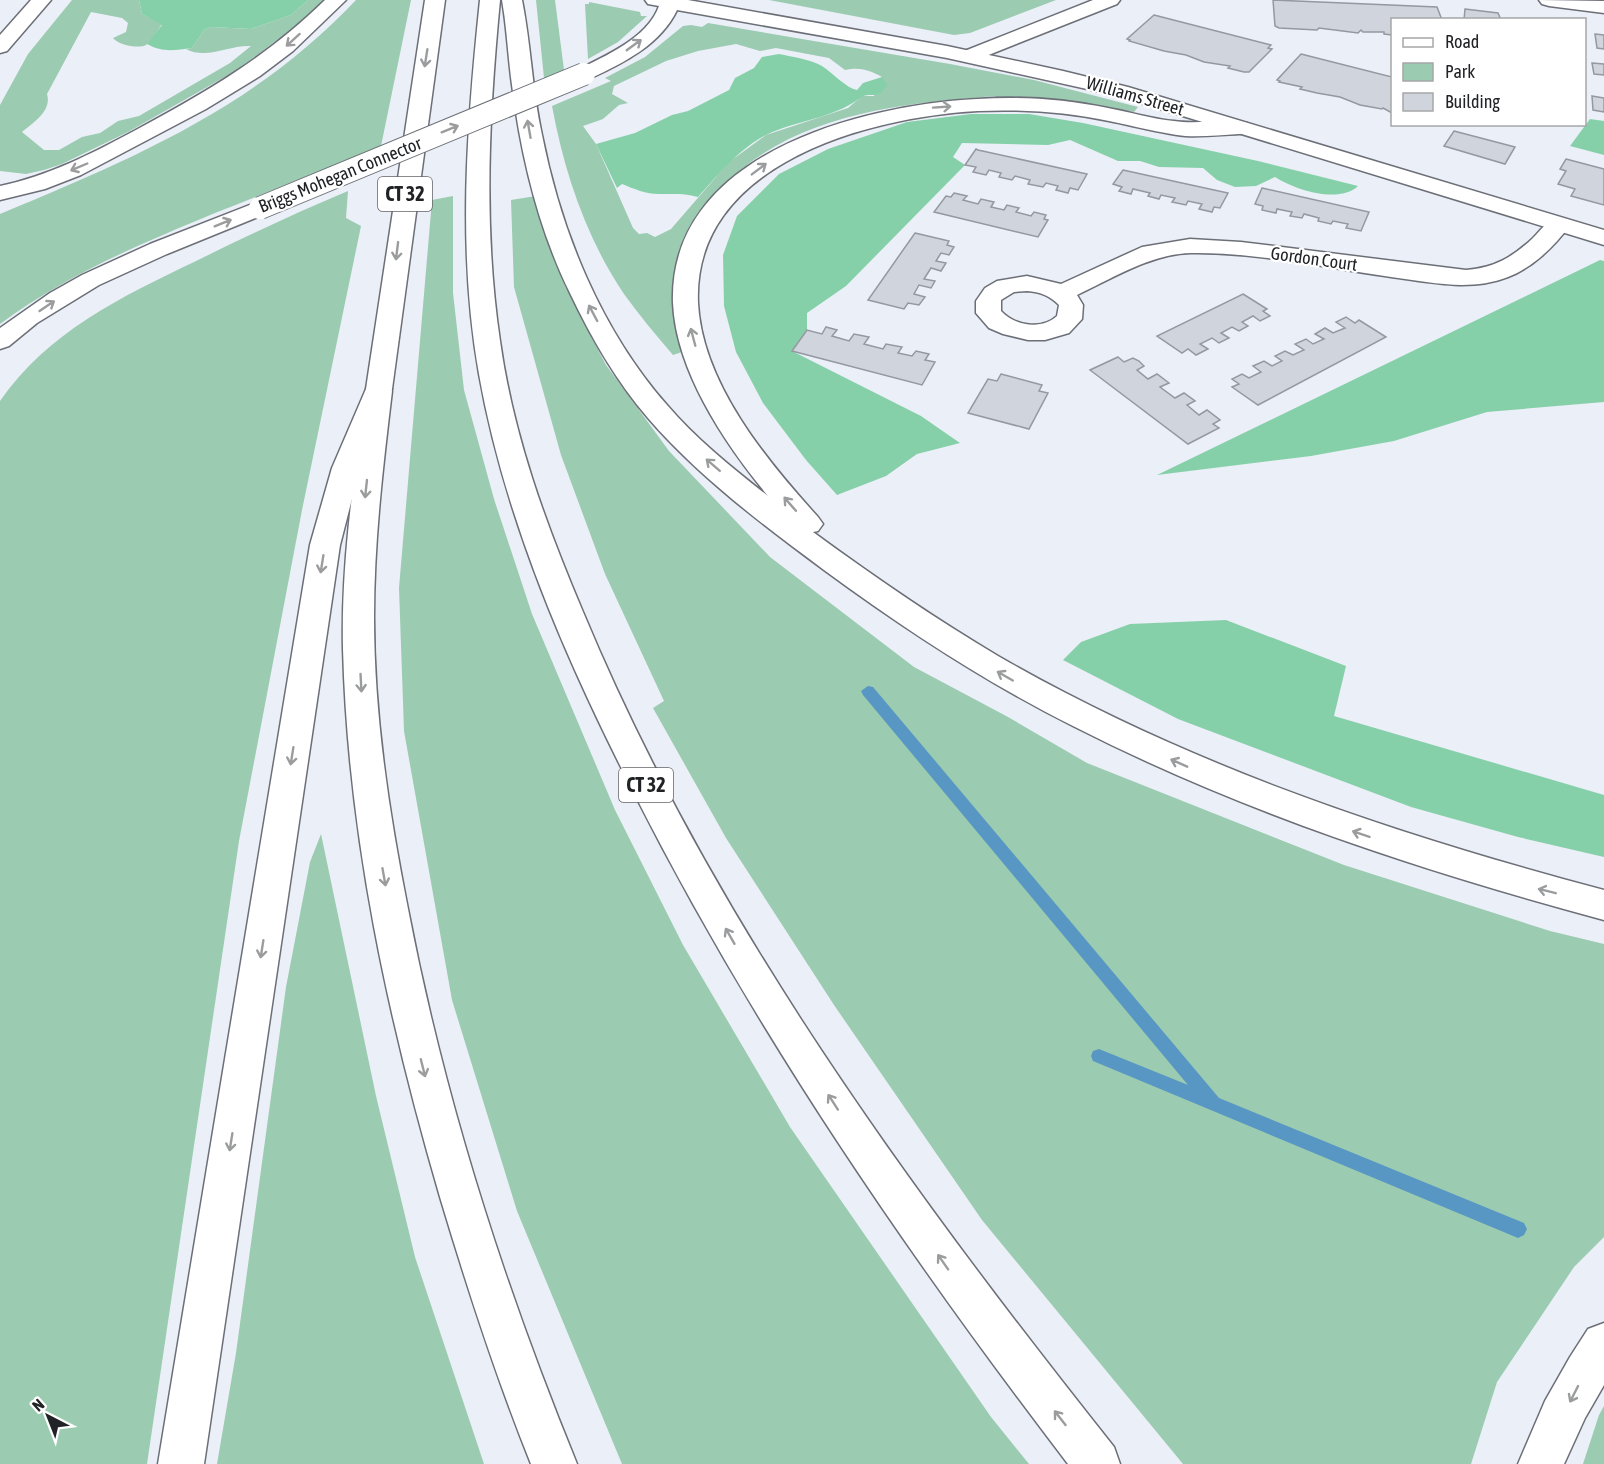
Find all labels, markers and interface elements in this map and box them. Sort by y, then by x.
legend [1391,18,1586,126]
text: Road [1445,31,1479,52]
one-way arrow [286,33,301,47]
one-way arrow [625,39,641,51]
one-way arrow [420,47,431,67]
text: Park [1445,61,1475,82]
street label: Williams Street [1084,72,1186,119]
text: Building [1445,91,1500,112]
one-way arrow [931,102,951,113]
one-way arrow [524,120,535,140]
one-way arrow [440,123,459,134]
street label: Briggs Mohegan Connector [255,132,425,217]
one-way arrow [70,162,89,173]
one-way arrow [750,162,766,175]
road number: CT 32 [378,177,432,211]
one-way arrow [214,217,232,228]
one-way arrow [392,240,403,260]
street label: Gordon Court [1269,242,1359,275]
one-way arrow [39,300,55,312]
one-way arrow [587,305,599,322]
one-way arrow [687,328,699,347]
one-way arrow [706,458,721,472]
one-way arrow [361,478,372,498]
one-way arrow [783,497,797,512]
one-way arrow [317,553,328,573]
one-way arrow [997,669,1014,681]
one-way arrow [356,673,367,693]
one-way arrow [286,746,297,766]
one-way arrow [1171,757,1189,769]
road number: CT 32 [619,768,673,802]
one-way arrow [1352,828,1371,839]
one-way arrow [379,867,390,886]
one-way arrow [1538,884,1557,896]
one-way arrow [724,928,736,945]
one-way arrow [256,939,267,958]
one-way arrow [418,1058,430,1077]
one-way arrow [826,1093,839,1110]
one-way arrow [226,1131,237,1151]
one-way arrow [937,1254,949,1271]
one-way arrow [1568,1385,1579,1403]
north arrow [18,1386,78,1446]
text: N [28,1395,47,1415]
one-way arrow [1054,1410,1067,1426]

